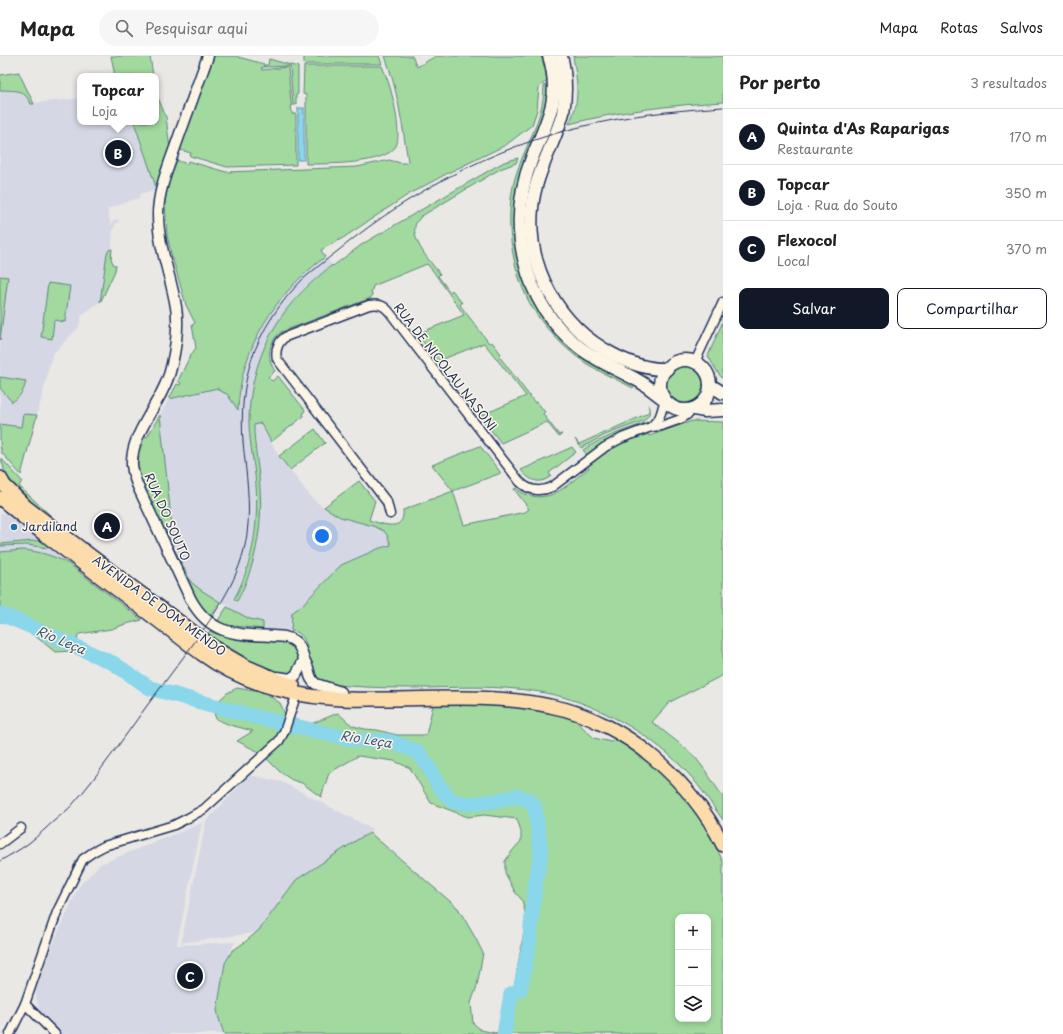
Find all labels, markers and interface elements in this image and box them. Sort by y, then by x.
search box [99,10,379,46]
text: Mapa [20,14,75,42]
text: Pesquisar aqui [145,16,248,39]
icon: search [113,17,135,39]
text: Mapa [879,17,918,38]
text: Rotas [940,17,978,38]
text: Salvos [1000,17,1043,38]
text: Por perto [739,69,820,95]
popup [77,73,159,125]
text: 3 resultados [970,73,1047,92]
text: Topcar [92,78,144,101]
text: Loja [92,101,117,120]
text: Quinta d'As Raparigas [777,116,949,139]
text: A [747,127,757,146]
text: 170 m [1009,127,1047,146]
pin: B [105,138,131,168]
text: Restaurante [777,139,853,158]
text: Topcar [777,172,830,195]
text: B [748,183,756,202]
text: 350 m [1005,183,1047,202]
text: Loja · Rua do Souto [777,195,898,214]
text: Flexocol [777,228,837,251]
text: C [747,239,757,258]
text: 370 m [1006,239,1047,258]
text: Local [777,251,810,270]
button: Salvar [739,288,889,329]
button: Compartilhar [897,288,1047,329]
street label: RUA DE NICOLAU NASONI [390,299,502,434]
street label: RUA DO SOUTO [141,470,195,563]
pin: A [94,511,120,541]
place label: Jardiland [22,517,78,535]
marker: Jardiland [9,522,19,532]
your location [312,526,332,546]
street label: AVENIDA DE DOM MENDO [89,551,230,660]
water label: Rio Leça [34,621,90,659]
water label: Rio Leça [339,725,394,752]
map controls [675,914,711,1022]
button: + [675,914,711,950]
button: − [675,950,711,986]
pin: C [177,961,203,991]
button: layers [675,986,711,1022]

